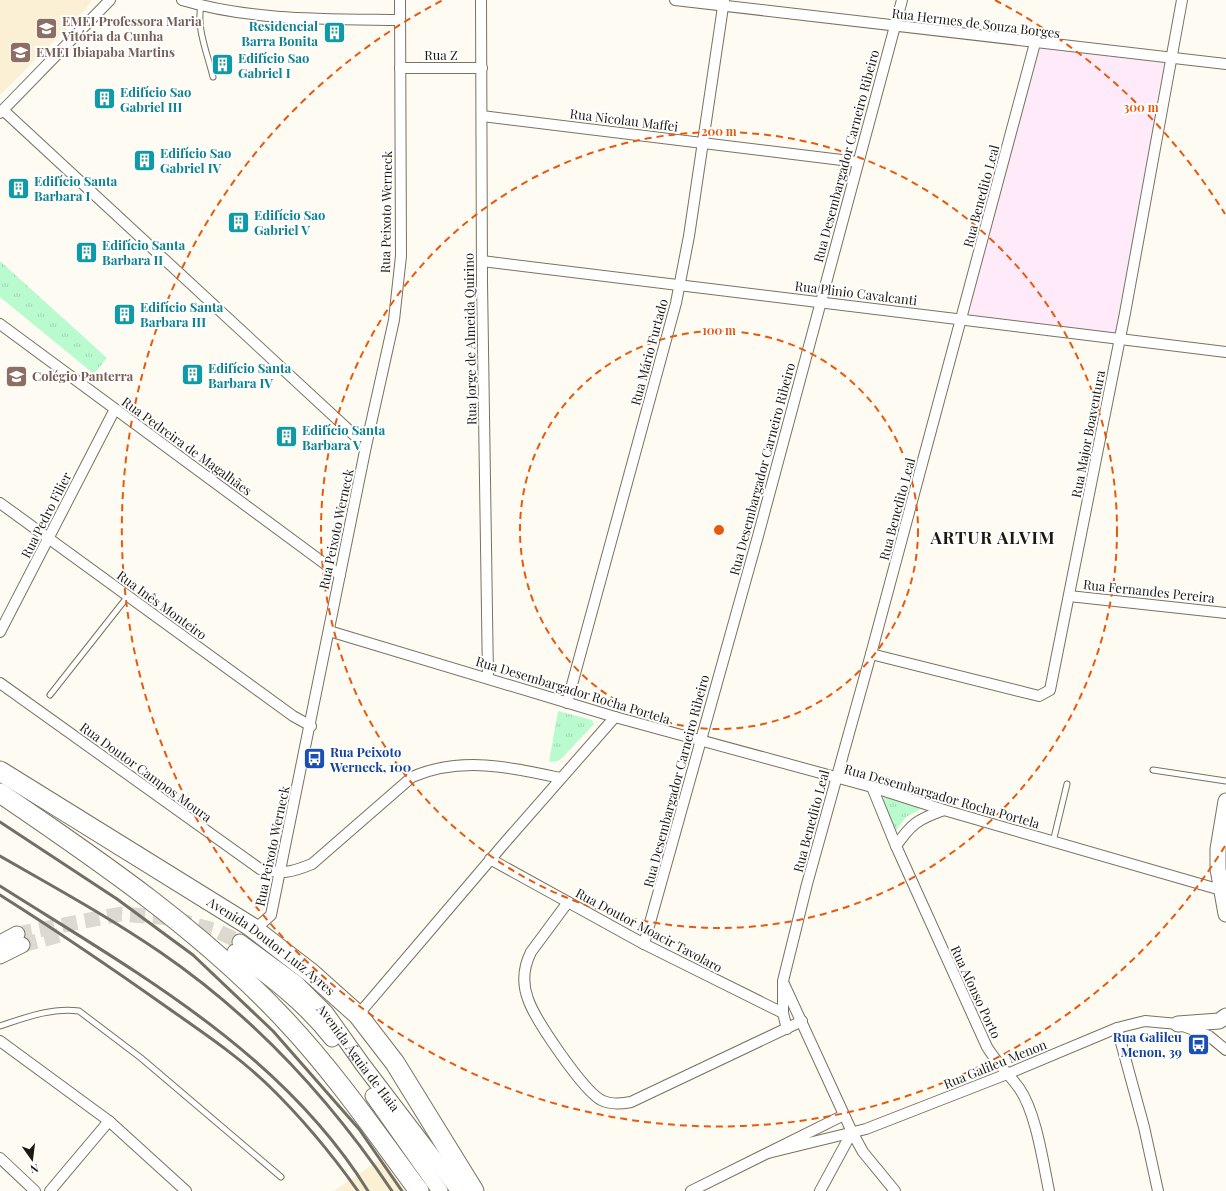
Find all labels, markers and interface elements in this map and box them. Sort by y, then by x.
street label: Rua Hermes de Souza Borges [891,4,1061,41]
place label: EMEI Professora Maria Vitória da Cunha [61,12,202,44]
school or university icon: EMEI Professora Maria Vitória da Cunha [33,15,59,41]
place label: Residencial Barra Bonita [241,17,318,49]
building icon: Residencial Barra Bonita [321,20,347,46]
school or university icon: EMEI Ibiapaba Martins [7,39,33,65]
place label: EMEI Ibiapaba Martins [36,43,175,60]
street label: Rua Z [424,46,458,63]
street label: Rua Desembargador Carneiro Ribeiro [809,48,882,264]
place label: Edifício Sao Gabriel I [238,49,309,81]
building icon: Edifício Sao Gabriel I [209,52,235,78]
place label: Edifício Sao Gabriel III [120,83,191,115]
building icon: Edifício Sao Gabriel III [92,86,118,112]
text: 300 m [1124,99,1159,115]
street label: Rua Nicolau Maffei [569,104,679,135]
text: 200 m [701,123,737,139]
street label: Rua Benedito Leal [959,143,1002,249]
place label: Edifício Sao Gabriel IV [160,144,231,176]
building icon: Edifício Sao Gabriel IV [131,147,157,173]
street label: Rua Peixoto Werneck [376,150,395,273]
place label: Edifício Santa Barbara I [34,172,118,204]
building icon: Edifício Santa Barbara I [6,175,32,201]
place label: Edifício Sao Gabriel V [254,206,325,238]
building icon: Edifício Sao Gabriel V [226,209,252,235]
place label: Edifício Santa Barbara II [102,236,186,268]
building icon: Edifício Santa Barbara II [73,239,99,265]
street label: Rua Jorge de Almeida Quirino [459,253,480,425]
street label: Rua Plinio Cavalcanti [794,277,918,308]
street label: Rua Mário Furtado [626,297,671,407]
place label: Edifício Santa Barbara III [140,298,224,330]
building icon: Edifício Santa Barbara III [112,301,138,327]
text: 100 m [702,322,736,338]
place label: Edifício Santa Barbara IV [208,359,292,391]
street label: Rua Desembargador Carneiro Ribeiro [725,361,798,577]
building icon: Edifício Santa Barbara IV [179,362,205,388]
school or university icon: Colégio Panterra [3,363,29,389]
place label: Colégio Panterra [32,367,134,384]
street label: Rua Major Boaventura [1067,368,1108,499]
street label: Rua Pedreira de Magalhães [119,393,256,499]
place label: Edifício Santa Barbara V [302,421,386,453]
building icon: Edifício Santa Barbara V [274,424,300,450]
street label: Rua Benedito Leal [875,456,918,562]
street label: Rua Peixoto Werneck [314,466,357,591]
street label: Rua Pedro Filier [17,469,75,561]
centre of rings [712,523,726,537]
district label: ARTUR ALVIM [929,526,1056,548]
street label: Rua Inês Monteiro [114,566,211,643]
street label: Rua Fernandes Pereira [1082,575,1216,606]
street label: Rua Desembargador Rocha Portela [474,652,673,727]
street label: Rua Desembargador Carneiro Ribeiro [639,673,712,889]
street label: Rua Doutor Campos Moura [77,718,216,825]
place label: Rua Peixoto Werneck, 100 [329,743,411,775]
bus stop icon: Rua Peixoto Werneck, 100 [302,746,328,772]
street label: Rua Desembargador Rocha Portela [842,759,1042,832]
street label: Rua Benedito Leal [789,768,832,874]
street label: Rua Peixoto Werneck [250,783,293,908]
street label: Rua Doutor Moacir Tavolaro [573,884,726,975]
street label: Avenida Doutor Luíz Ayres [204,892,339,999]
street label: Rua Afonso Porto [948,943,1005,1041]
street label: Avenida Águia de Haia [313,999,404,1115]
place label: Rua Galileu Menon, 39 [1113,1028,1182,1060]
bus stop icon: Rua Galileu Menon, 39 [1185,1031,1211,1057]
street label: Rua Galileu Menon [941,1035,1049,1092]
north arrow [12,1139,52,1179]
text: N [29,1161,40,1177]

